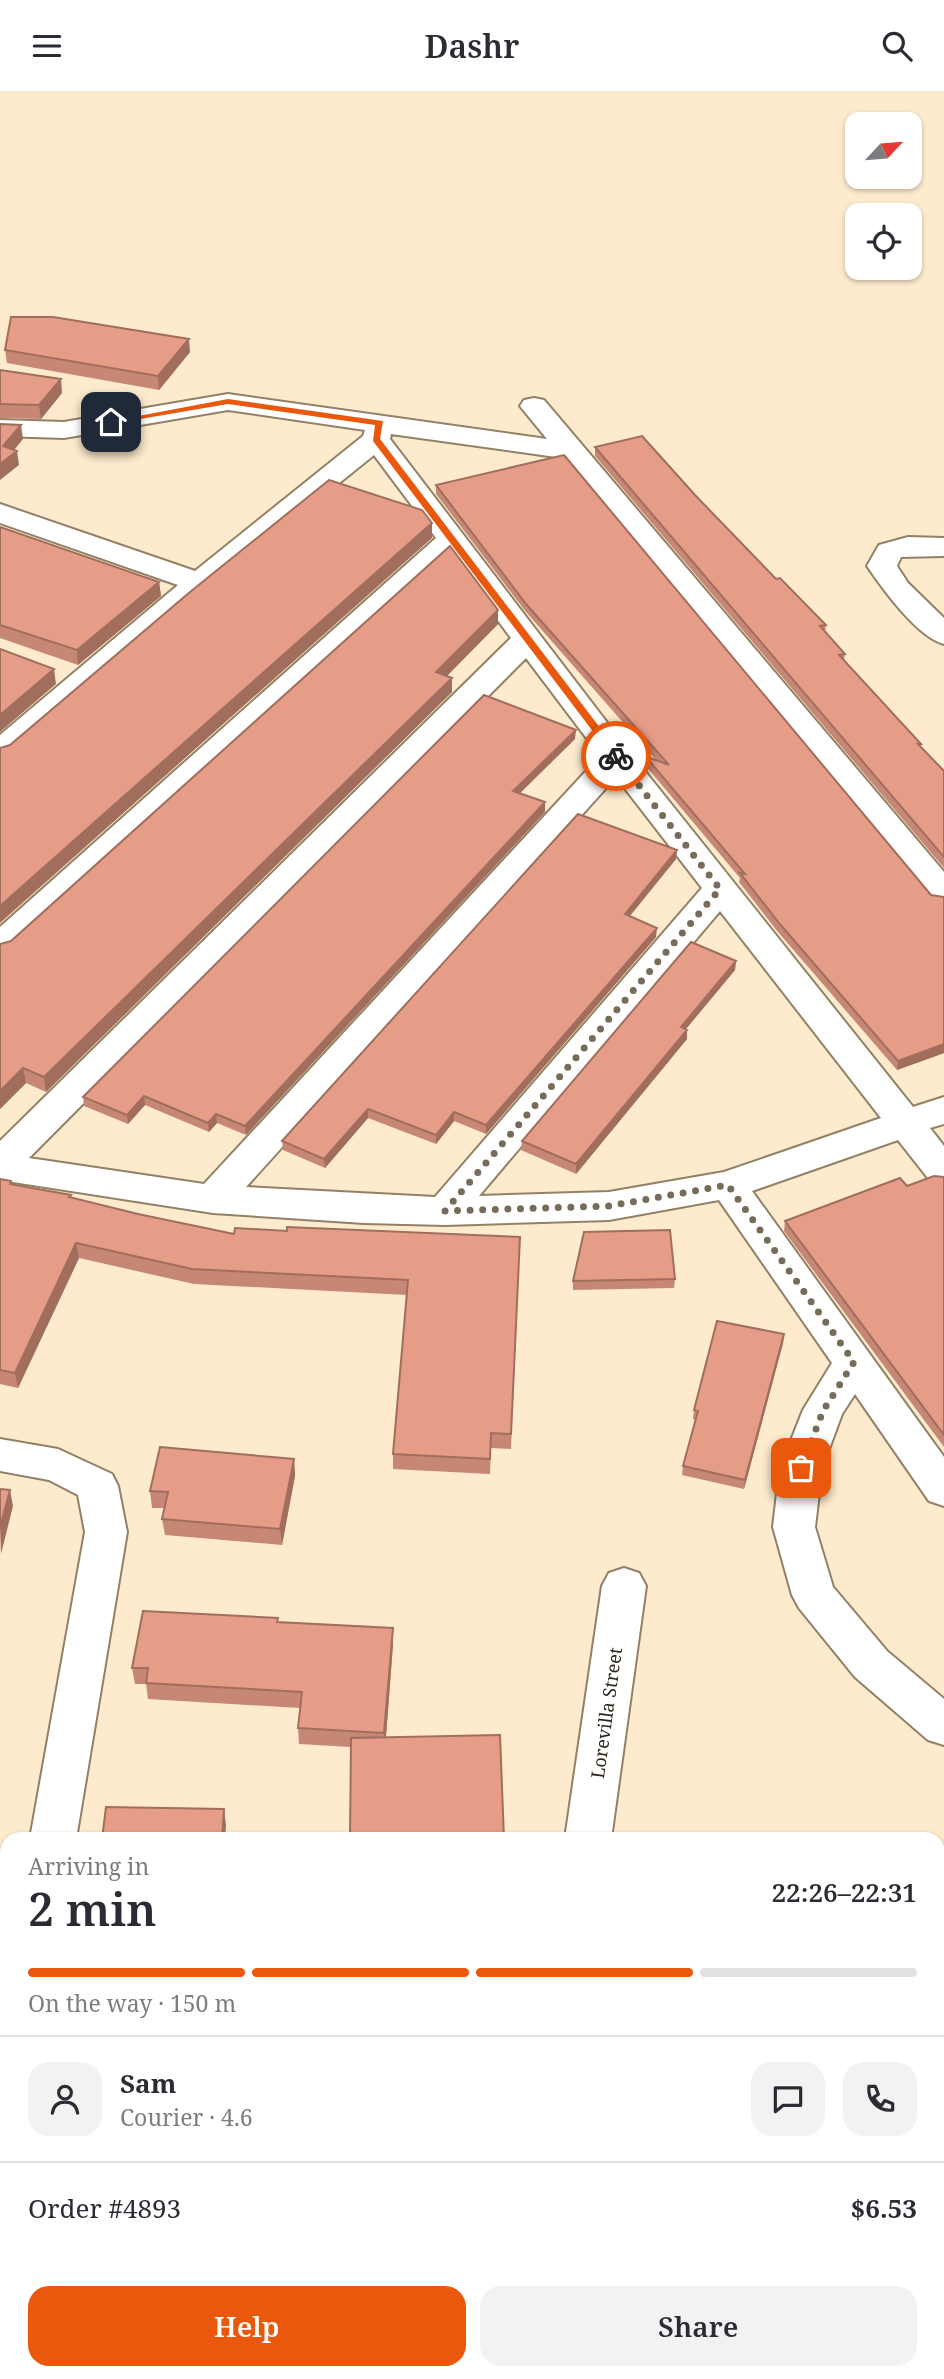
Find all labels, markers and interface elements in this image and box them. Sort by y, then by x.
text: Dashr [425,24,519,67]
icon: menu [28,27,66,65]
icon: search [878,27,916,65]
north arrow [845,112,922,189]
map controls [845,112,922,280]
button: locate [845,203,922,280]
pin [81,392,141,452]
icon: home [92,403,130,441]
courier [581,721,651,791]
icon: bike [597,737,635,775]
pin [771,1438,831,1498]
icon: bag [782,1449,820,1487]
street label: Lorevilla Street [585,1646,627,1780]
text: Arriving in [28,1850,149,1882]
text: 22:26–22:31 [771,1874,917,1910]
text: 2 min [28,1877,156,1939]
text: On the way · 150 m [28,1987,236,2019]
button: person [28,2062,102,2136]
button: chat [751,2062,825,2136]
button: phone [843,2062,917,2136]
text: Sam [120,2065,176,2101]
text: Courier · 4.6 [120,2101,253,2133]
text: Order #4893 [28,2190,181,2226]
text: $6.53 [851,2190,917,2226]
button: Help [28,2286,466,2366]
button: Share [480,2286,917,2366]

